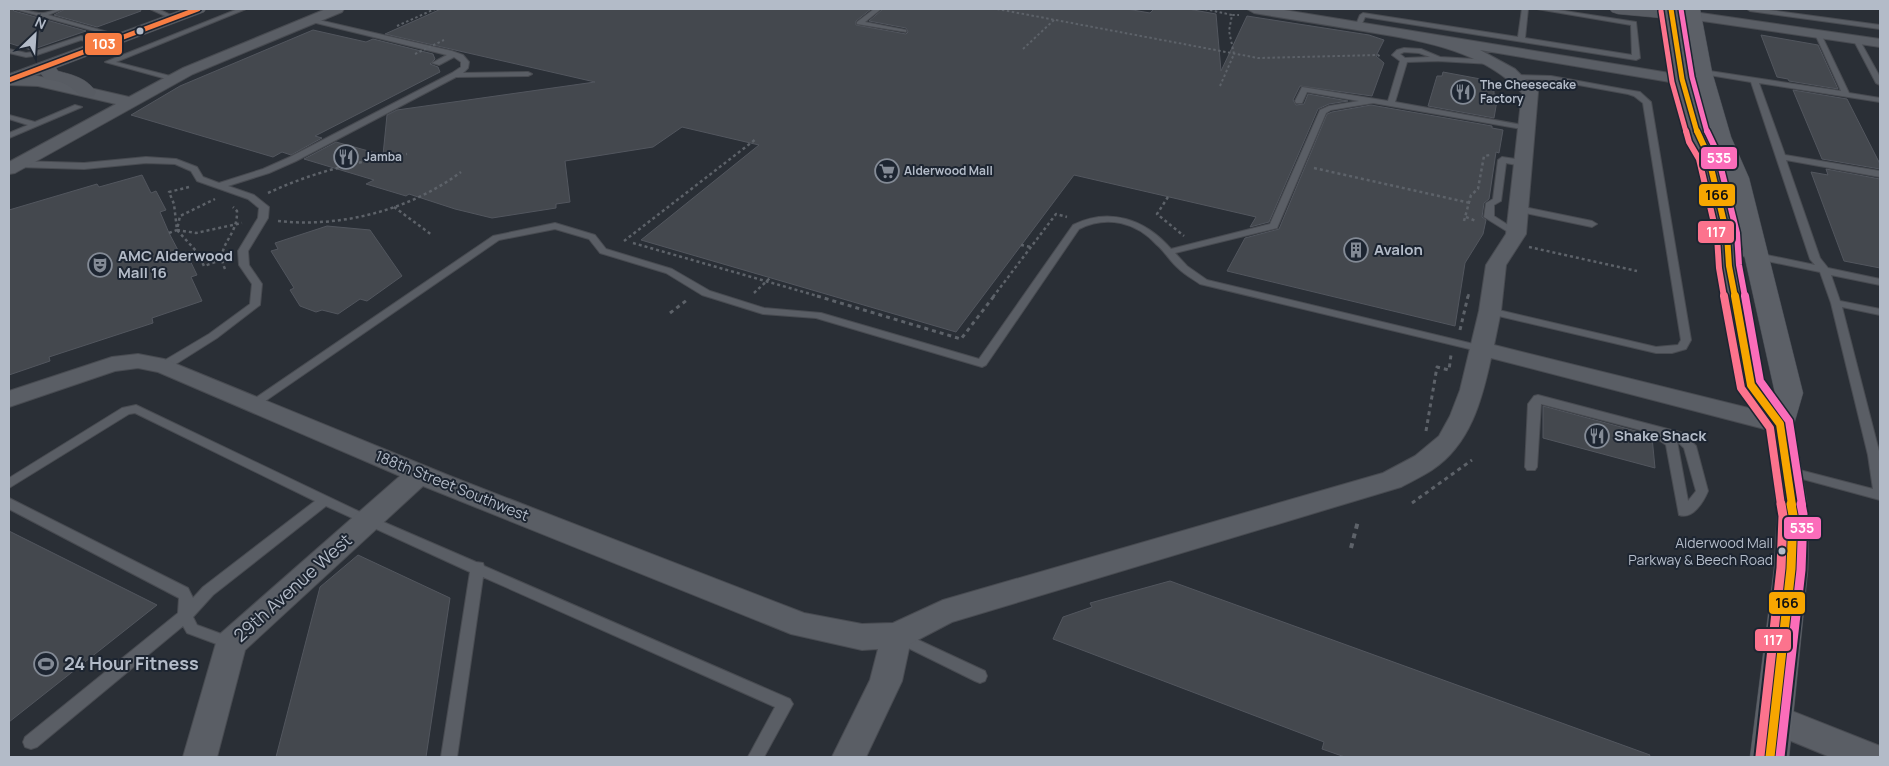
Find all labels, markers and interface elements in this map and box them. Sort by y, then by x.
north arrow [10,10,60,60]
text: N [32,12,49,34]
unlabelled marker [135,26,145,36]
line badge: 103 [84,32,123,56]
text: 103 [92,34,116,53]
place label: The Cheesecake Factory [1480,76,1576,107]
restaurant icon: The Cheesecake Factory [1450,79,1476,105]
restaurant icon: Jamba [333,144,359,170]
line badge: 535 [1700,146,1738,170]
place label: Jamba [364,148,402,165]
text: 535 [1707,148,1731,167]
supermarket icon: Alderwood Mall [874,158,900,184]
place label: Alderwood Mall [904,162,993,179]
line badge: 166 [1698,183,1736,207]
text: 166 [1705,185,1729,204]
line badge: 117 [1697,220,1735,244]
text: 117 [1706,222,1726,241]
building icon: Avalon [1343,237,1369,263]
place label: Avalon [1374,239,1423,260]
place label: AMC Alderwood Mall 16 [118,245,233,283]
theatre icon: AMC Alderwood Mall 16 [87,252,113,278]
restaurant icon: Shake Shack [1584,423,1610,449]
place label: Shake Shack [1614,425,1707,446]
street label: 188th Street Southwest [372,445,532,526]
line badge: 535 [1783,516,1822,540]
text: 535 [1790,518,1814,537]
street label: 29th Avenue West [228,528,357,647]
place label: Alderwood Mall Parkway & Beech Road [1628,533,1773,569]
marker: Alderwood Mall Parkway & Beech Road [1777,546,1787,556]
line badge: 166 [1768,591,1806,615]
text: 166 [1775,593,1799,612]
line badge: 117 [1754,628,1792,652]
text: 117 [1763,630,1783,649]
sports icon: 24 Hour Fitness [33,651,59,677]
place label: 24 Hour Fitness [64,651,199,675]

